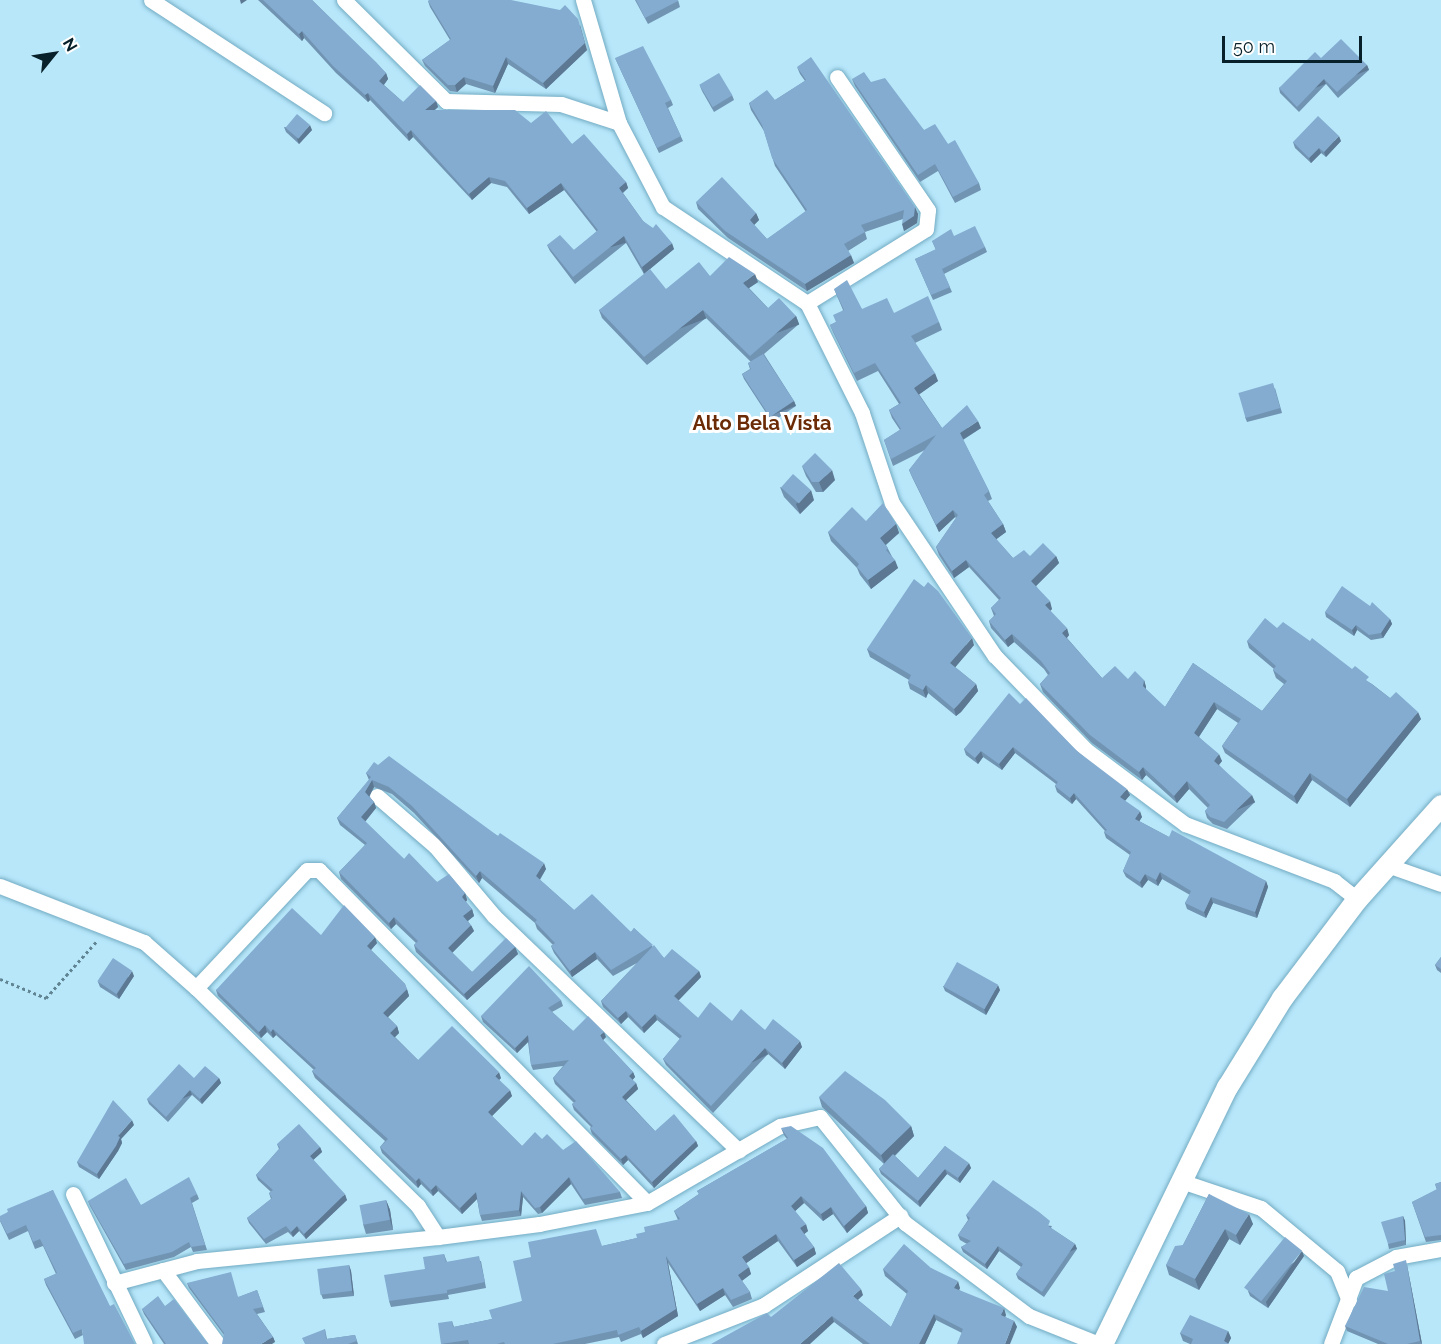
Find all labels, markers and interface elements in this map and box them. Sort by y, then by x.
north arrow [24,24,84,84]
scale bar [1225,24,1364,62]
text: N [59,35,81,55]
text: 50 m [1233,36,1275,57]
district label: Alto Bela Vista [692,411,832,435]

